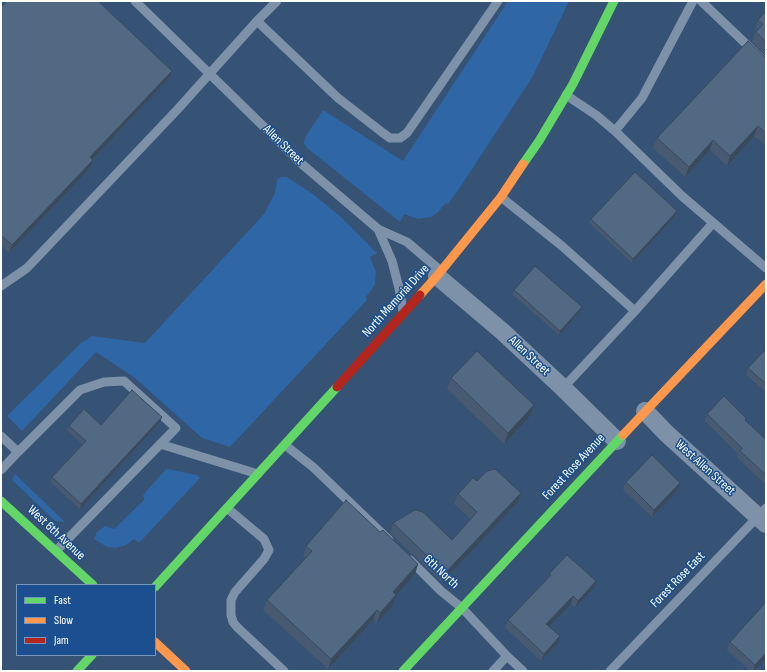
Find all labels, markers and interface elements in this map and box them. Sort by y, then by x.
street label: Allen Street [259,122,307,168]
street label: North Memorial Drive [359,261,433,341]
street label: Allen Street [505,333,553,379]
street label: Forest Rose Avenue [539,431,609,503]
street label: West Allen Street [672,437,738,499]
street label: West 6th Avenue [24,502,88,564]
street label: Forest Rose East [648,549,708,611]
street label: 6th North [420,552,462,592]
legend [16,584,156,656]
text: Fast [54,593,71,608]
text: Slow [54,613,73,628]
text: Jam [54,633,69,648]

